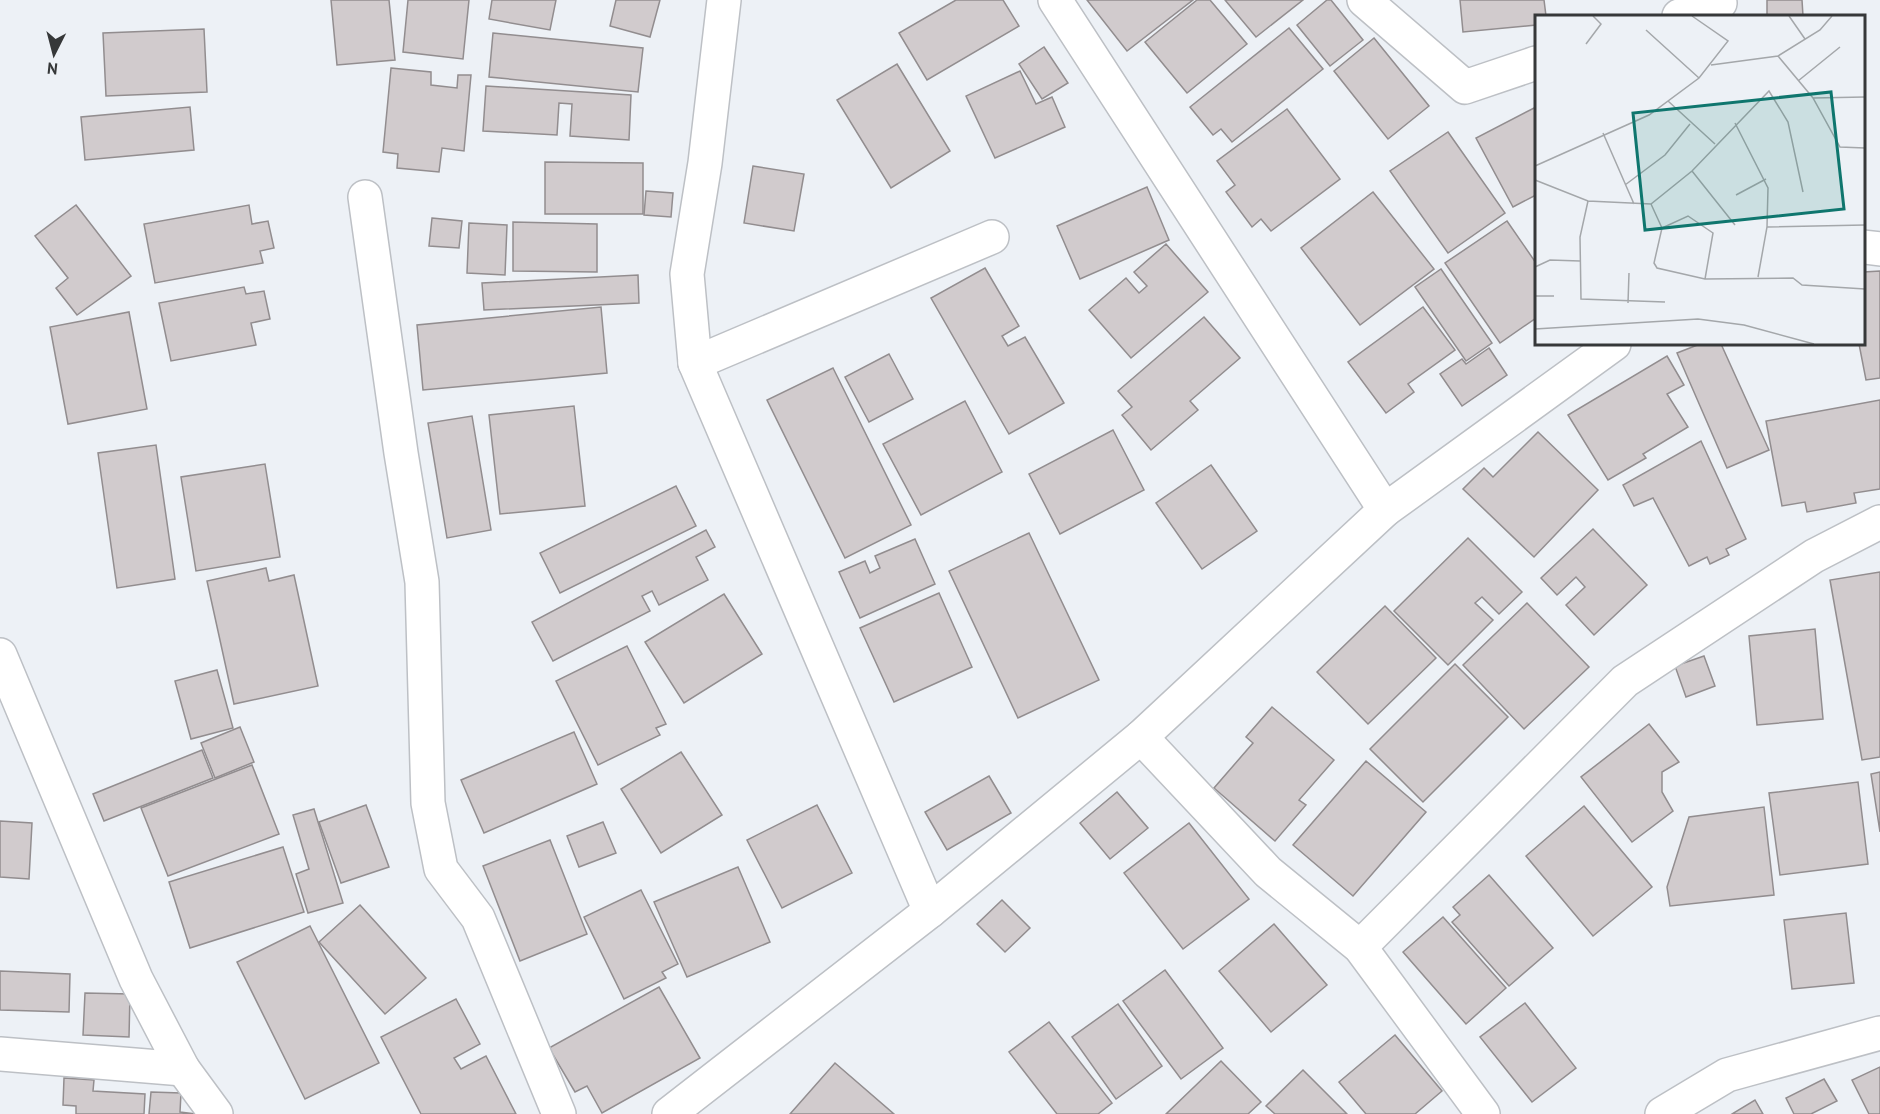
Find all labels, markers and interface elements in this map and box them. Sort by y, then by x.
inset map [1535,15,1865,345]
north arrow [24,24,84,84]
text: N [46,58,59,79]

